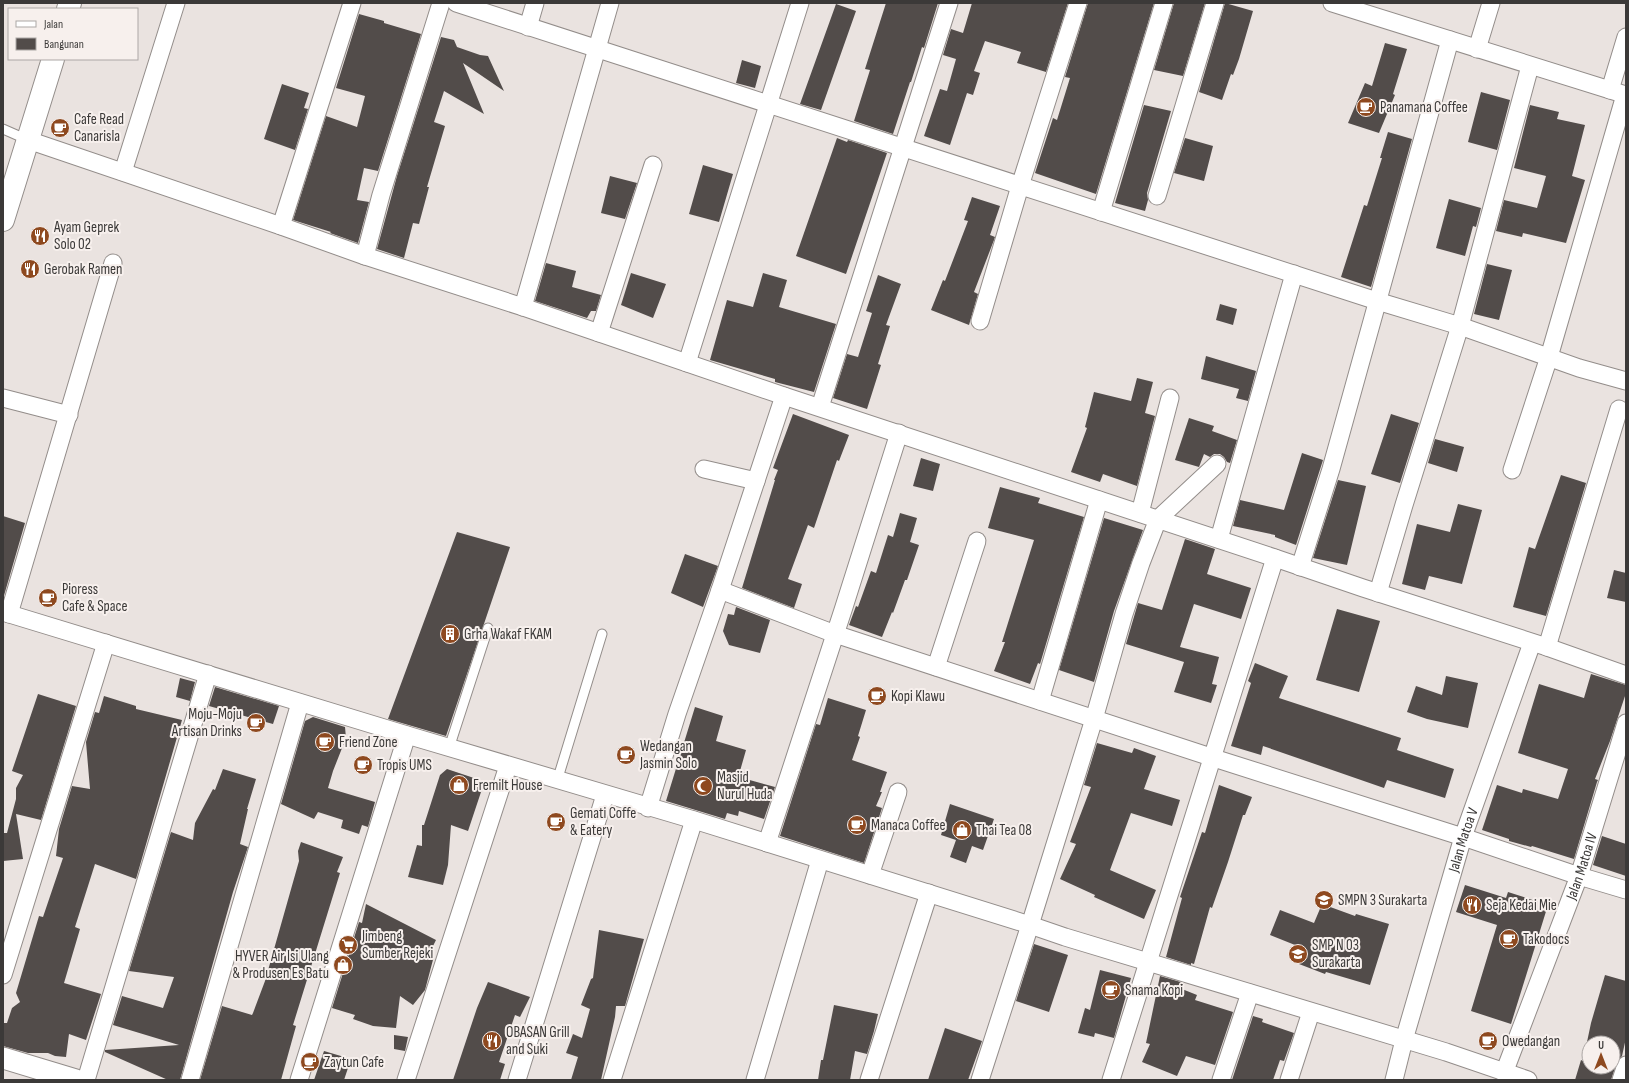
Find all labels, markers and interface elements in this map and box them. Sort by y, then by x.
legend [8,8,138,60]
text: Jalan [43,17,63,32]
text: Bangunan [44,37,84,52]
cafe icon: Panamana Coffee [1355,96,1377,118]
place label: Panamana Coffee [1380,98,1468,117]
place label: Cafe Read Canarisla [74,110,124,146]
cafe icon: Cafe Read Canarisla [49,117,71,139]
place label: Ayam Geprek Solo 02 [53,218,119,254]
restaurant icon: Ayam Geprek Solo 02 [29,225,51,247]
restaurant icon: Gerobak Ramen [19,258,41,280]
place label: Gerobak Ramen [44,260,123,279]
place label: Pioress Cafe & Space [62,580,128,616]
cafe icon: Pioress Cafe & Space [37,587,59,609]
building icon: Grha Wakaf FKAM [439,623,461,645]
place label: Grha Wakaf FKAM [464,625,552,644]
cafe icon: Kopi Klawu [866,685,888,707]
place label: Kopi Klawu [891,687,945,706]
place label: Moju-Moju Artisan Drinks [171,705,242,741]
cafe icon: Moju-Moju Artisan Drinks [245,712,267,734]
cafe icon: Friend Zone [314,731,336,753]
place label: Friend Zone [339,733,397,752]
place label: Wedangan Jasmin Solo [639,737,697,773]
cafe icon: Wedangan Jasmin Solo [615,744,637,766]
cafe icon: Tropis UMS [352,754,374,776]
place label: Tropis UMS [377,756,432,775]
place label: Masjid Nurul Huda [717,768,773,804]
shop icon: Fremilt House [448,774,470,796]
mosque icon: Masjid Nurul Huda [692,775,714,797]
place label: Fremilt House [473,776,542,795]
place label: Gemati Coffe & Eatery [570,804,636,840]
street label: Jalan Matoa V [1444,805,1483,875]
cafe icon: Gemati Coffe & Eatery [545,811,567,833]
cafe icon: Manaca Coffee [846,814,868,836]
place label: Manaca Coffee [871,816,946,835]
shop icon: Thai Tea 08 [951,819,973,841]
place label: Thai Tea 08 [976,821,1032,840]
street label: Jalan Matoa IV [1561,830,1602,903]
school or university icon: SMPN 3 Surakarta [1313,889,1335,911]
place label: SMPN 3 Surakarta [1338,891,1427,910]
restaurant icon: Seja Kedai Mie [1461,894,1483,916]
place label: Seja Kedai Mie [1486,896,1557,915]
place label: Jimbeng Sumber Rejeki [361,927,433,963]
cafe icon: Takodocs [1498,928,1520,950]
place label: Takodocs [1523,930,1569,949]
supermarket icon: Jimbeng Sumber Rejeki [337,934,359,956]
place label: SMP N 03 Surakarta [1312,936,1361,972]
school or university icon: SMP N 03 Surakarta [1287,943,1309,965]
place label: HYVER Air Isi Ulang & Produsen Es Batu [232,947,329,983]
shop icon: HYVER Air Isi Ulang & Produsen Es Batu [332,954,354,976]
cafe icon: Snama Kopi [1100,979,1122,1001]
place label: Snama Kopi [1125,981,1183,1000]
place label: OBASAN Grill and Suki [506,1023,570,1059]
restaurant icon: OBASAN Grill and Suki [481,1030,503,1052]
cafe icon: Owedangan [1477,1030,1499,1052]
place label: Owedangan [1502,1032,1560,1051]
north arrow [1581,1035,1621,1075]
text: U [1598,1039,1604,1052]
cafe icon: Zaytun Cafe [299,1051,321,1073]
place label: Zaytun Cafe [324,1053,384,1072]

